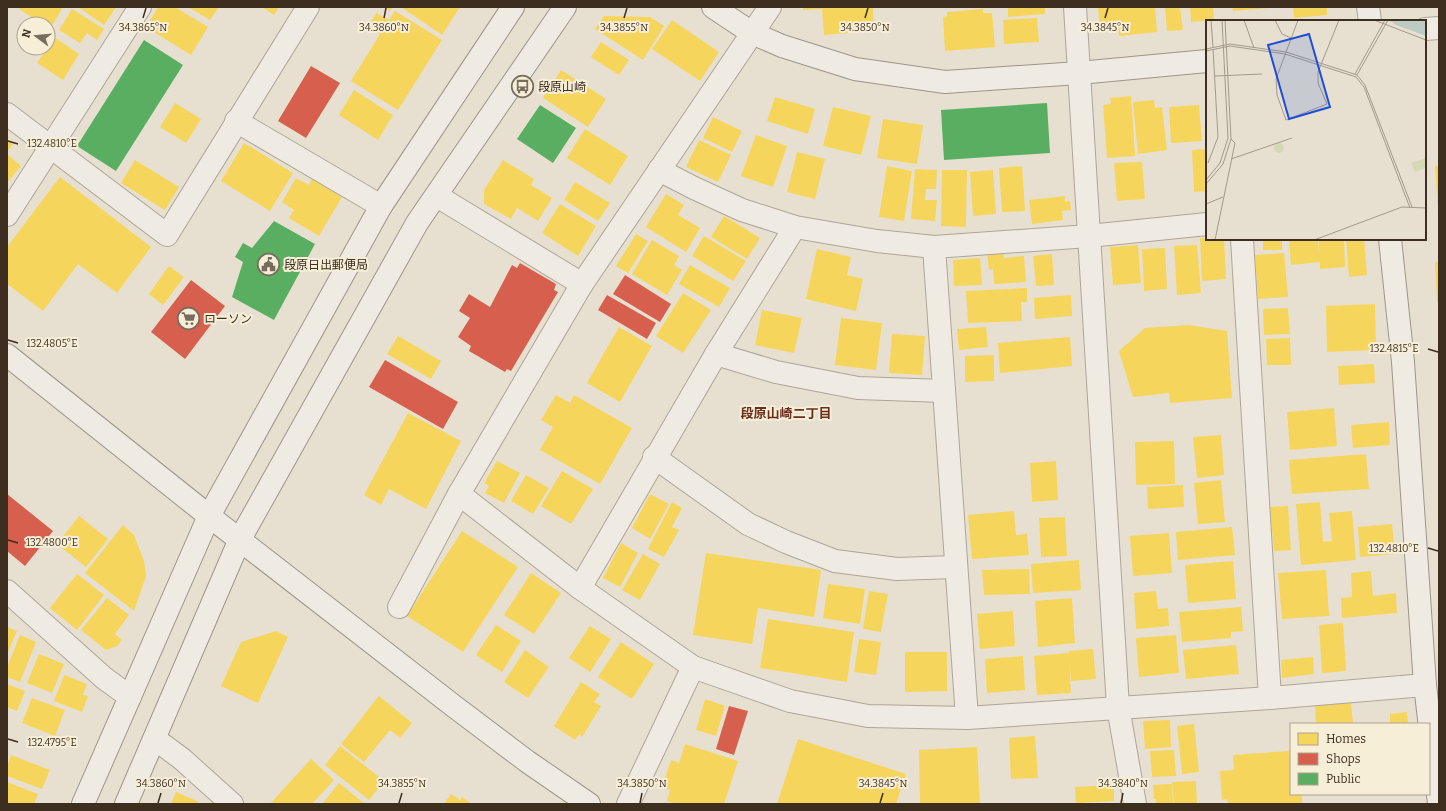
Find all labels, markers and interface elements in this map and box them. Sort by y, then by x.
north arrow [16,16,56,56]
inset map [1206,20,1426,240]
text: 34.3865°N [119,22,167,34]
text: 34.3860°N [359,22,409,34]
text: 34.3855°N [600,22,648,34]
text: 34.3850°N [840,22,890,34]
text: 34.3845°N [1081,22,1129,34]
text: N [19,27,34,39]
bus stop icon: 段原山崎 [509,74,535,100]
place label: 段原山崎 [538,80,586,94]
text: 132.4810°E [27,138,77,150]
public building icon: 段原日出郵便局 [256,252,282,278]
place label: 段原日出郵便局 [284,258,368,272]
supermarket icon: ローソン [176,306,202,332]
place label: ローソン [204,312,252,326]
text: 132.4805°E [26,338,78,350]
text: 132.4815°E [1370,343,1418,355]
district label: 段原山崎二丁目 [740,406,832,421]
text: 132.4800°E [26,537,78,549]
text: 132.4810°E [1369,543,1419,555]
legend [1290,723,1430,795]
text: Homes [1326,732,1366,746]
text: 132.4795°E [27,737,77,749]
text: Shops [1326,752,1361,766]
text: Public [1326,772,1361,786]
text: 34.3860°N [136,778,186,790]
text: 34.3855°N [378,778,426,790]
text: 34.3850°N [617,778,667,790]
text: 34.3845°N [859,778,907,790]
text: 34.3840°N [1098,778,1148,790]

